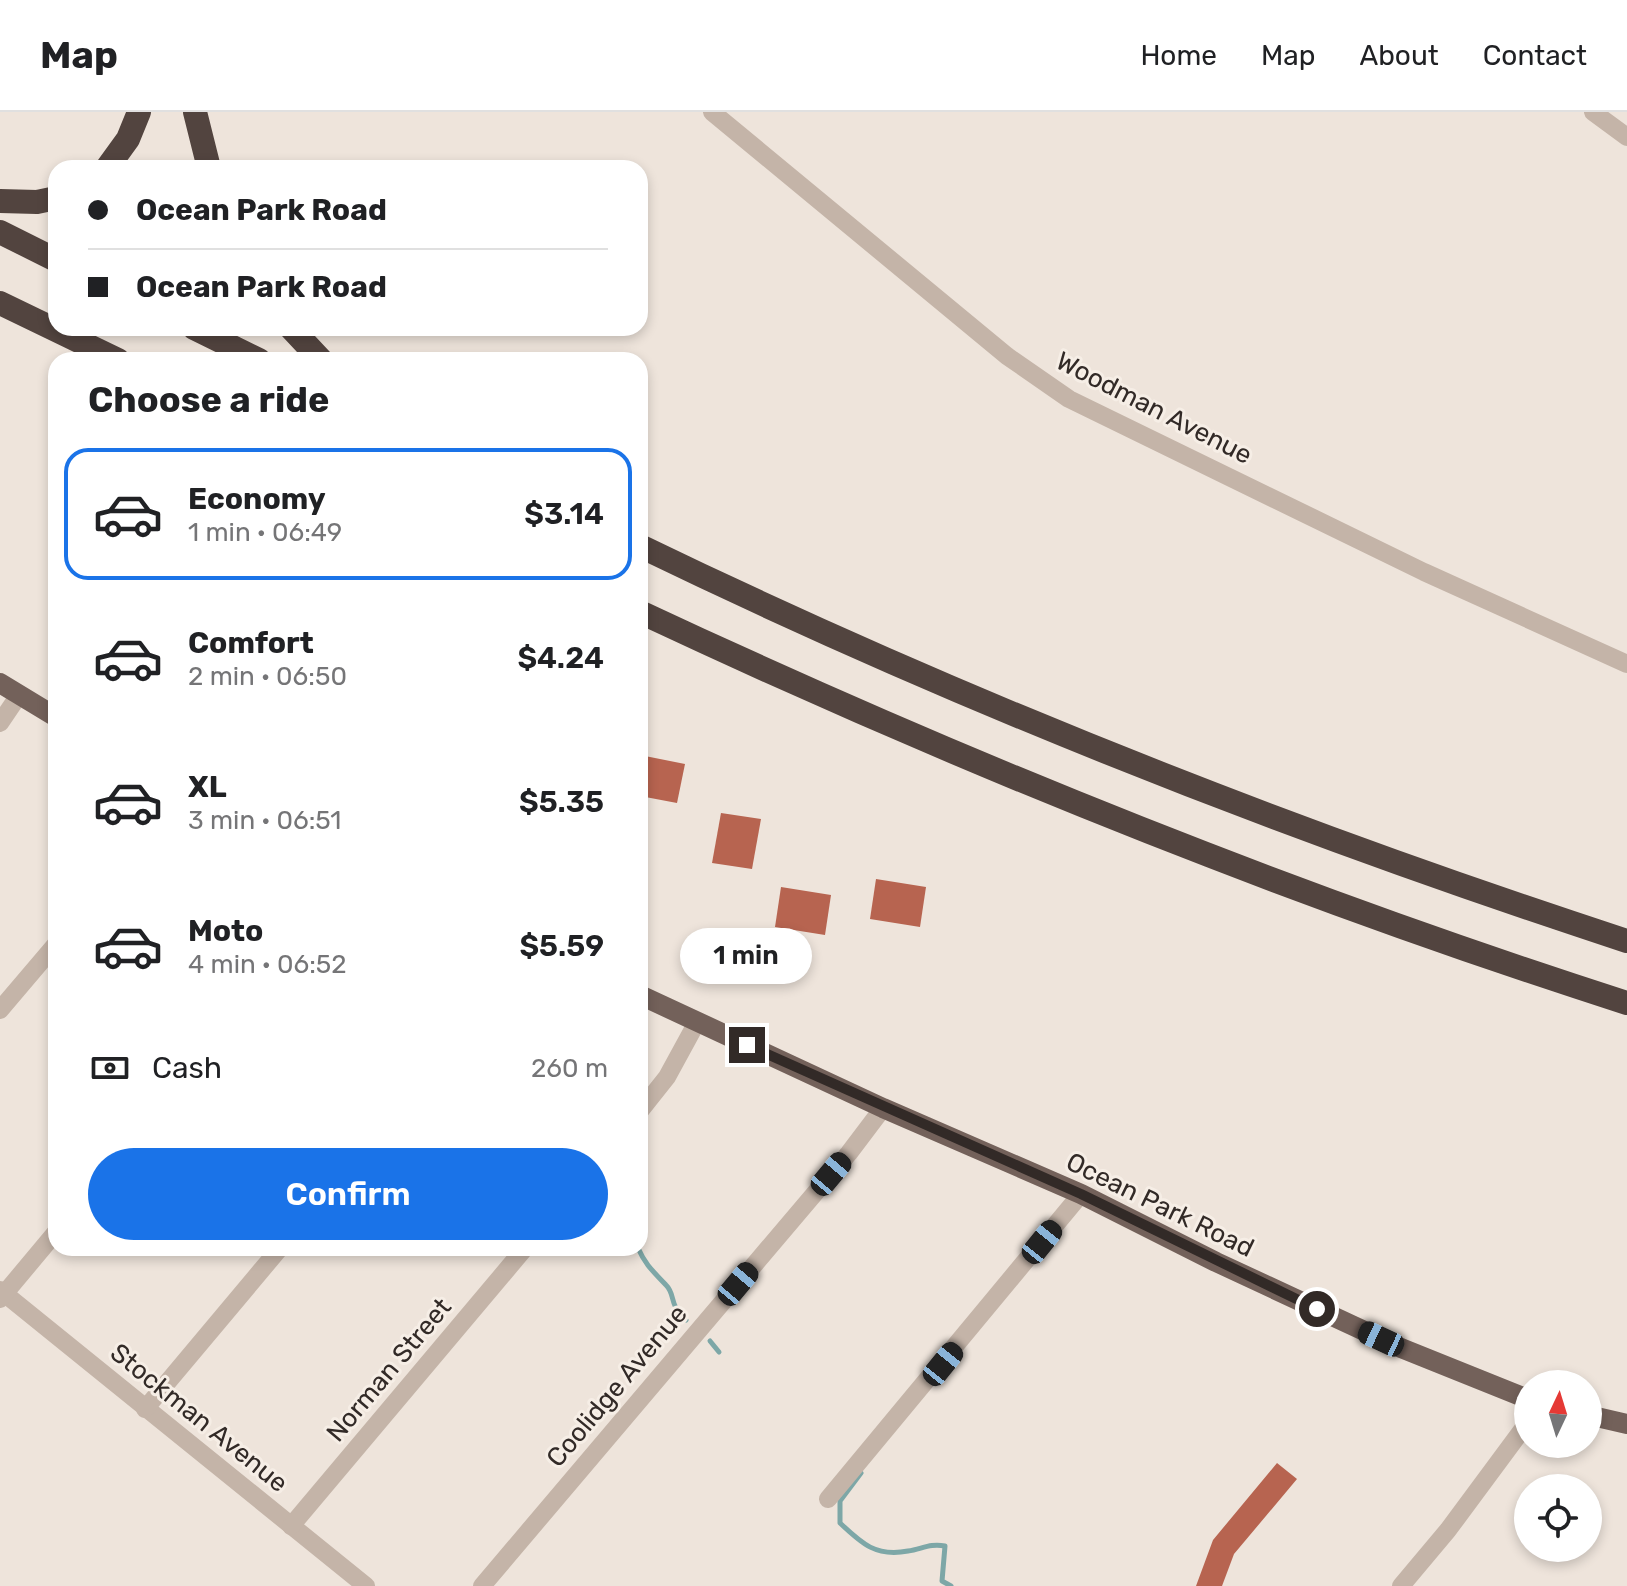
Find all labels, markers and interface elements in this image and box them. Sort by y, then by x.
text: Map [40,32,118,78]
text: Home [1140,39,1217,72]
text: Map [1261,39,1315,72]
text: About [1359,39,1439,72]
text: Contact [1483,39,1587,72]
text: Ocean Park Road [136,192,387,228]
text: Ocean Park Road [136,269,387,305]
street label: Woodman Avenue [1051,345,1257,471]
text: Choose a ride [88,378,329,421]
icon: car [92,478,164,550]
text: Economy [188,481,326,517]
text: $3.14 [524,496,604,532]
text: 1 min · 06:49 [188,517,342,548]
icon: car [92,622,164,694]
text: Comfort [188,625,314,661]
text: $4.24 [517,640,604,676]
text: 2 min · 06:50 [188,661,347,692]
icon: car [92,766,164,838]
text: XL [188,769,227,805]
text: $5.35 [519,784,604,820]
text: 3 min · 06:51 [188,805,342,836]
icon: car [92,910,164,982]
text: Moto [188,913,263,949]
text: $5.59 [519,928,604,964]
callout: 1 min [681,929,813,985]
text: 1 min [713,940,779,971]
text: 4 min · 06:52 [188,949,347,980]
route end [729,1027,765,1063]
icon: cash [88,1046,132,1090]
text: Cash [152,1050,222,1086]
text: 260 m [531,1053,608,1084]
street label: Ocean Park Road [1061,1146,1259,1264]
button: Confirm [88,1148,608,1240]
car [806,1148,856,1200]
car [1018,1216,1066,1268]
car [713,1258,763,1310]
route start [1299,1291,1335,1327]
street label: Norman Street [320,1292,458,1448]
street label: Coolidge Avenue [540,1299,694,1473]
car [1354,1318,1408,1360]
street label: Stockman Avenue [104,1337,294,1499]
car [919,1338,967,1390]
north arrow [1514,1370,1602,1458]
map controls [1514,1370,1602,1562]
button: locate [1514,1474,1602,1562]

